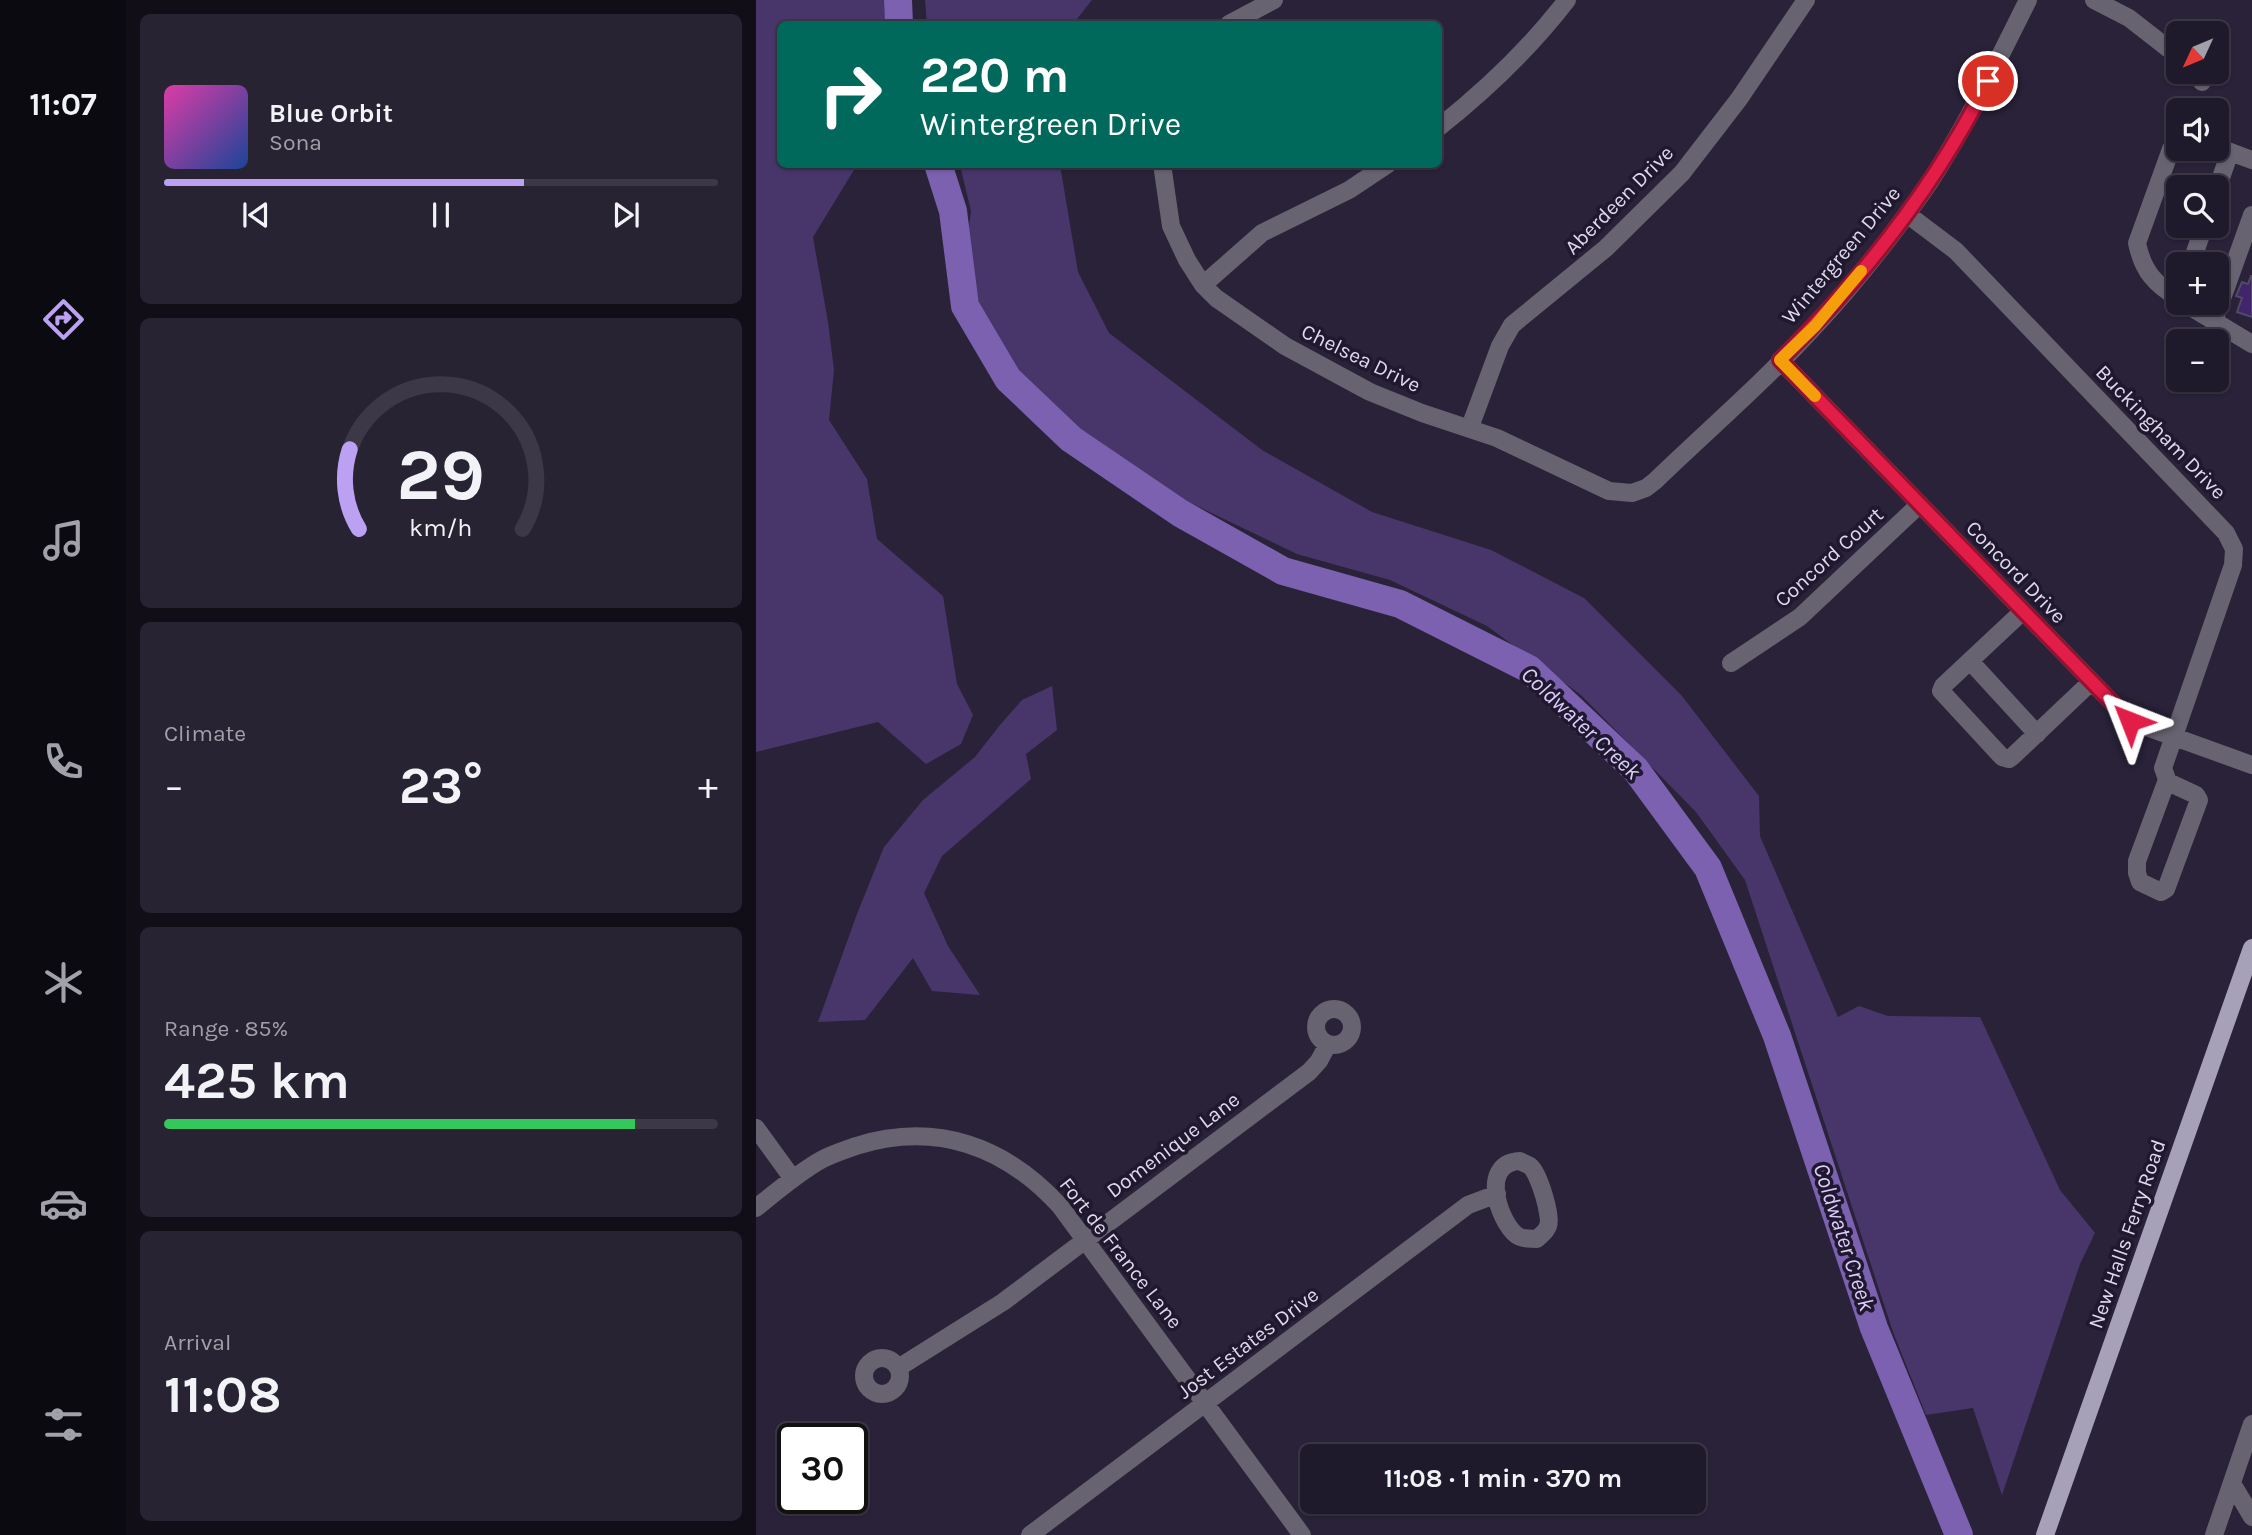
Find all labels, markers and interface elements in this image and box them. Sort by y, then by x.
north arrow [2166,21,2230,84]
map controls [2166,21,2229,392]
text: 220 m [920,47,1069,104]
icon: right [805,49,896,140]
pin [1958,51,2018,111]
icon: arrive [1969,62,2007,100]
text: 11:07 [29,86,97,123]
text: Blue Orbit [269,98,393,129]
button: sound [2166,98,2229,161]
text: Wintergreen Drive [920,106,1181,143]
text: Sona [269,129,322,156]
street label: Aberdeen Drive [1560,141,1678,259]
button: search [2166,175,2229,238]
street label: Wintergreen Drive [1777,182,1905,328]
icon: previous [237,196,275,234]
icon: pause [422,196,460,234]
icon: next [607,196,645,234]
button: + [2166,252,2229,315]
icon: directions [39,295,88,344]
street label: Chelsea Drive [1297,319,1425,397]
button: − [2166,329,2229,392]
street label: Buckingham Drive [2091,360,2231,504]
text: 29 [397,433,485,518]
street label: Concord Court [1770,502,1888,612]
text: km/h [409,513,473,542]
icon: music [39,516,88,565]
street label: Concord Drive [1961,516,2071,628]
water label: Coldwater Creek [1516,661,1647,785]
position arrow [2093,684,2167,758]
text: Climate [164,720,246,747]
icon: phone [39,737,88,786]
text: 23° [399,755,483,816]
text: − [164,764,184,809]
text: + [698,764,718,809]
icon: climate [39,958,88,1007]
text: Range · 85% [164,1015,288,1042]
text: 425 km [164,1050,350,1111]
street label: Domenique Lane [1102,1087,1244,1203]
street label: New Halls Ferry Road [2083,1136,2171,1332]
water label: Coldwater Creek [1807,1160,1881,1314]
street label: Fort de France Lane [1055,1173,1187,1333]
icon: car [39,1179,88,1228]
street label: Jost Estates Drive [1173,1282,1323,1404]
text: Arrival [164,1329,231,1356]
text: 11:08 [164,1364,282,1425]
icon: filters [39,1400,88,1449]
speed limit sign: 30 [777,1423,868,1514]
text: 11:08 · 1 min · 370 m [1384,1463,1622,1494]

